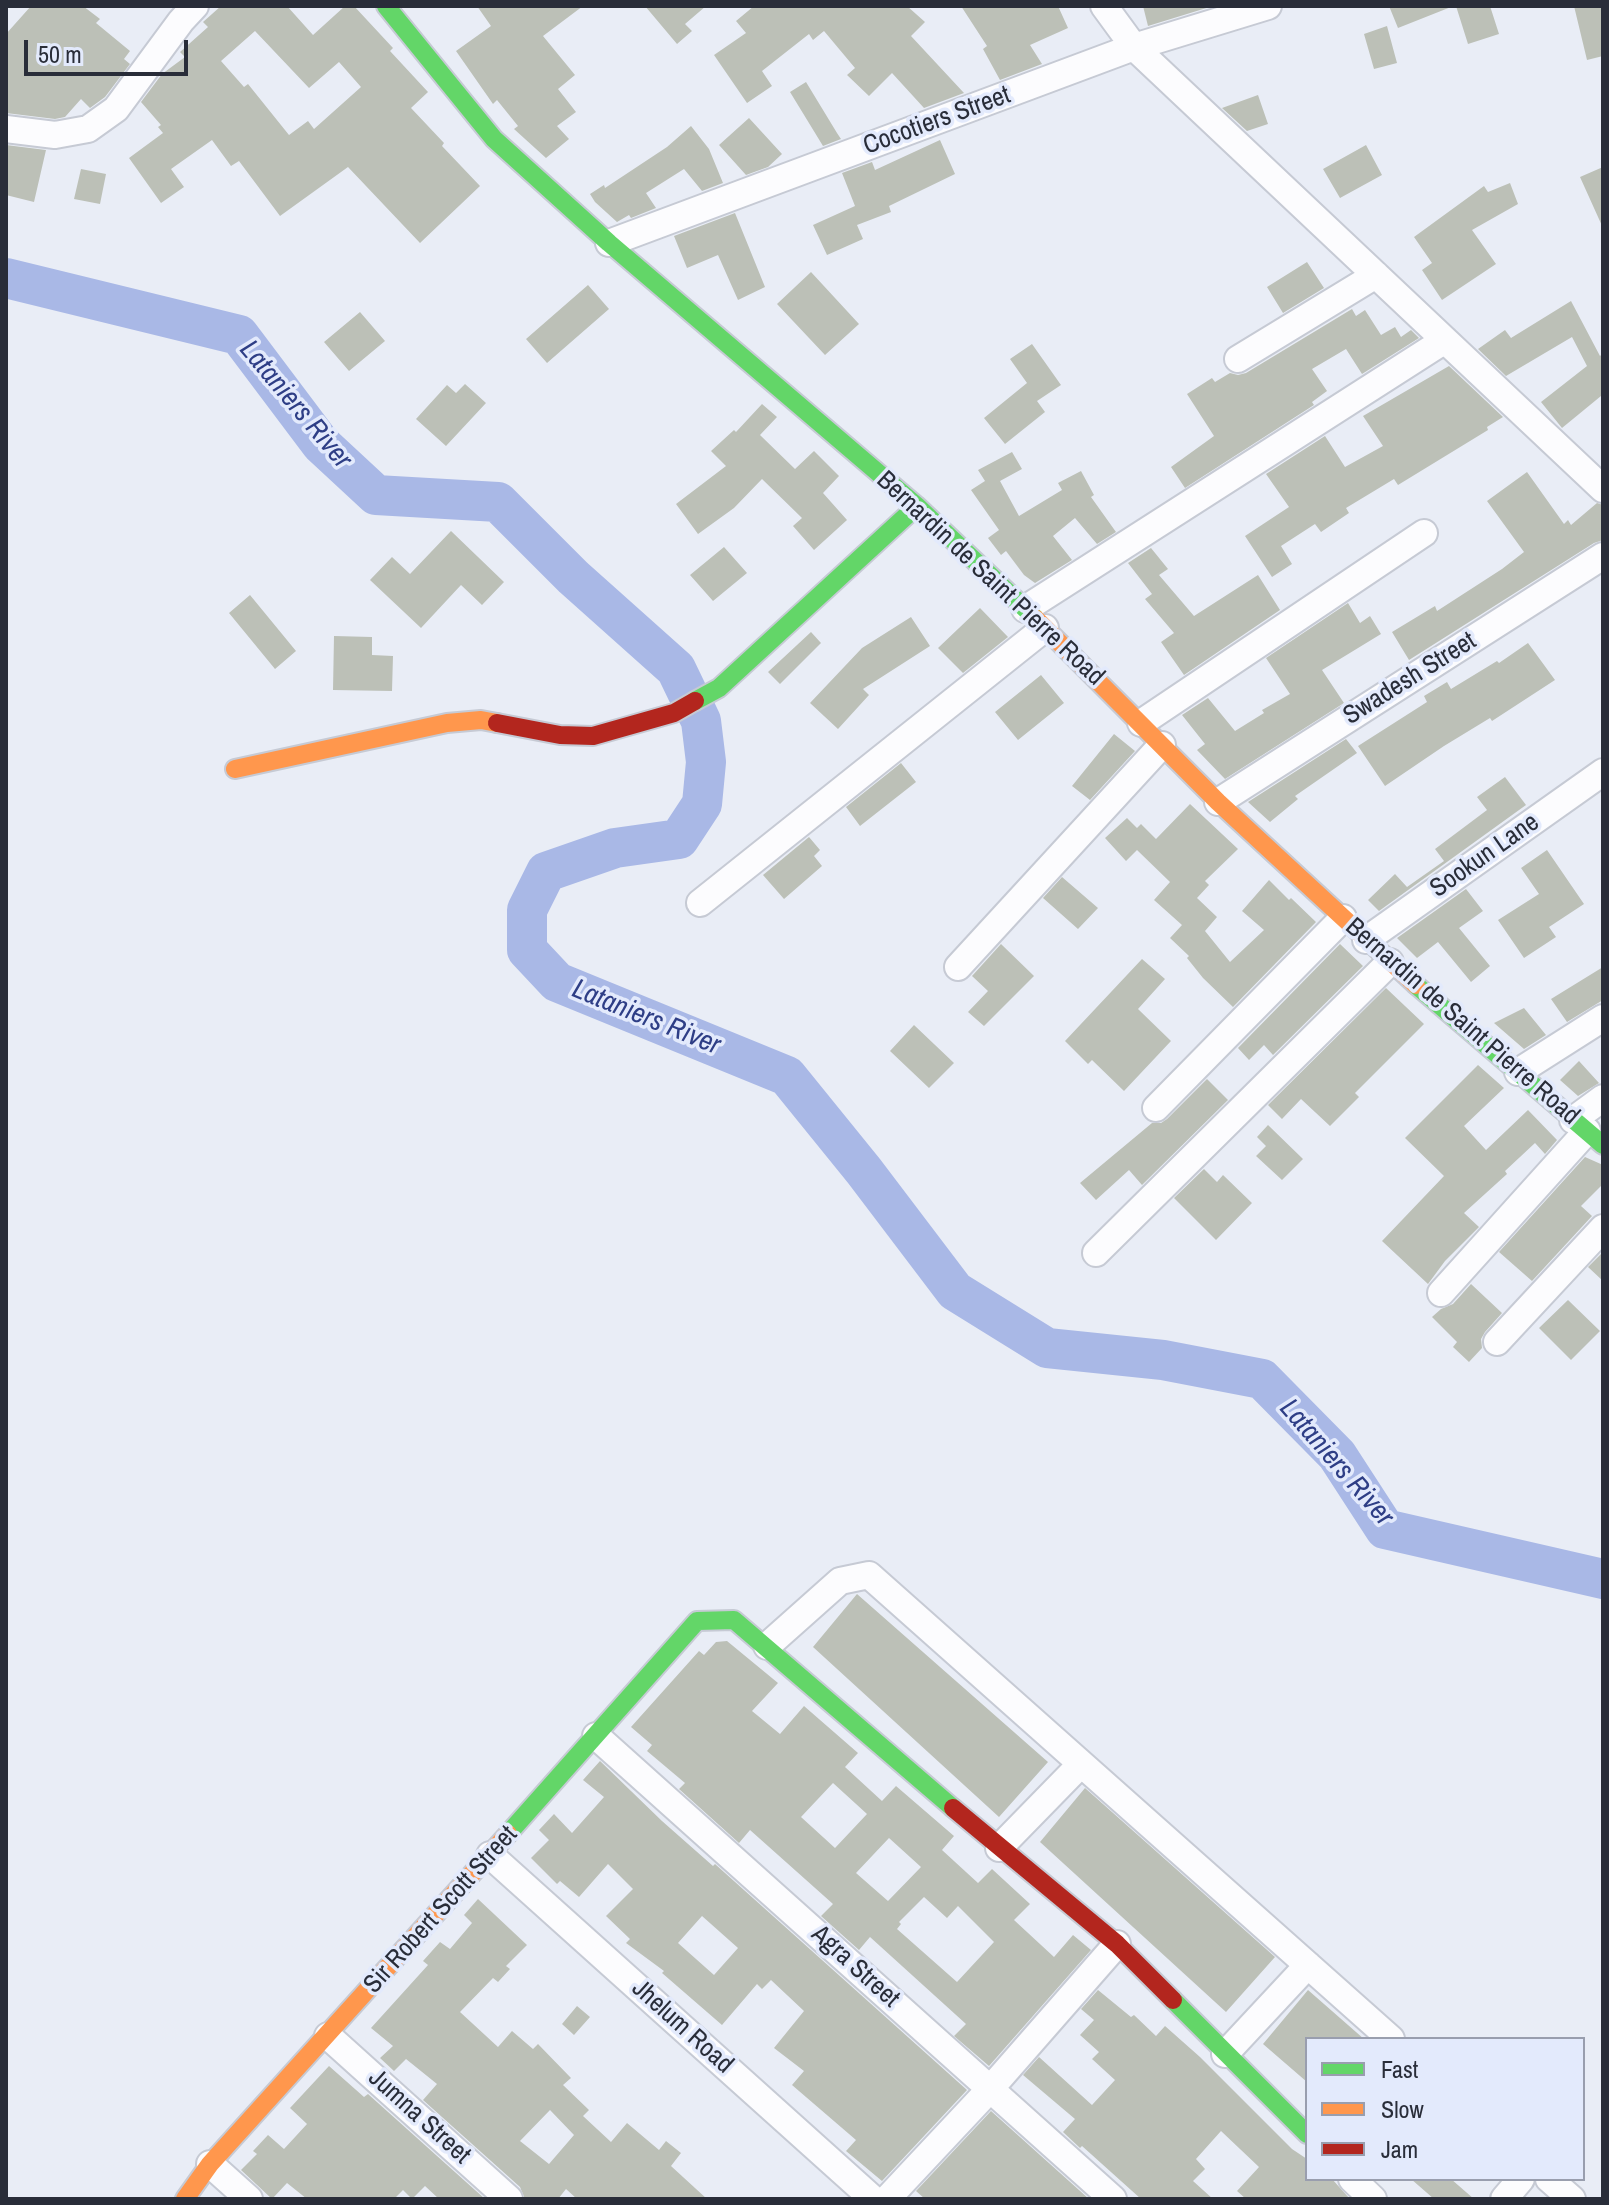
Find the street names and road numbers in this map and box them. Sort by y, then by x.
street label: Cocotiers Street [859,80,1015,162]
street label: Bernardin de Saint Pierre Road [870,465,1110,693]
street label: Swadesh Street [1338,626,1482,732]
street label: Sookun Lane [1425,807,1545,905]
street label: Bernardin de Saint Pierre Road [1339,912,1585,1132]
street label: Sir Robert Scott Street [358,1820,524,2000]
street label: Agra Street [804,1919,906,2015]
street label: Jhelum Road [625,1973,739,2081]
street label: Jumna Street [361,2063,477,2171]

